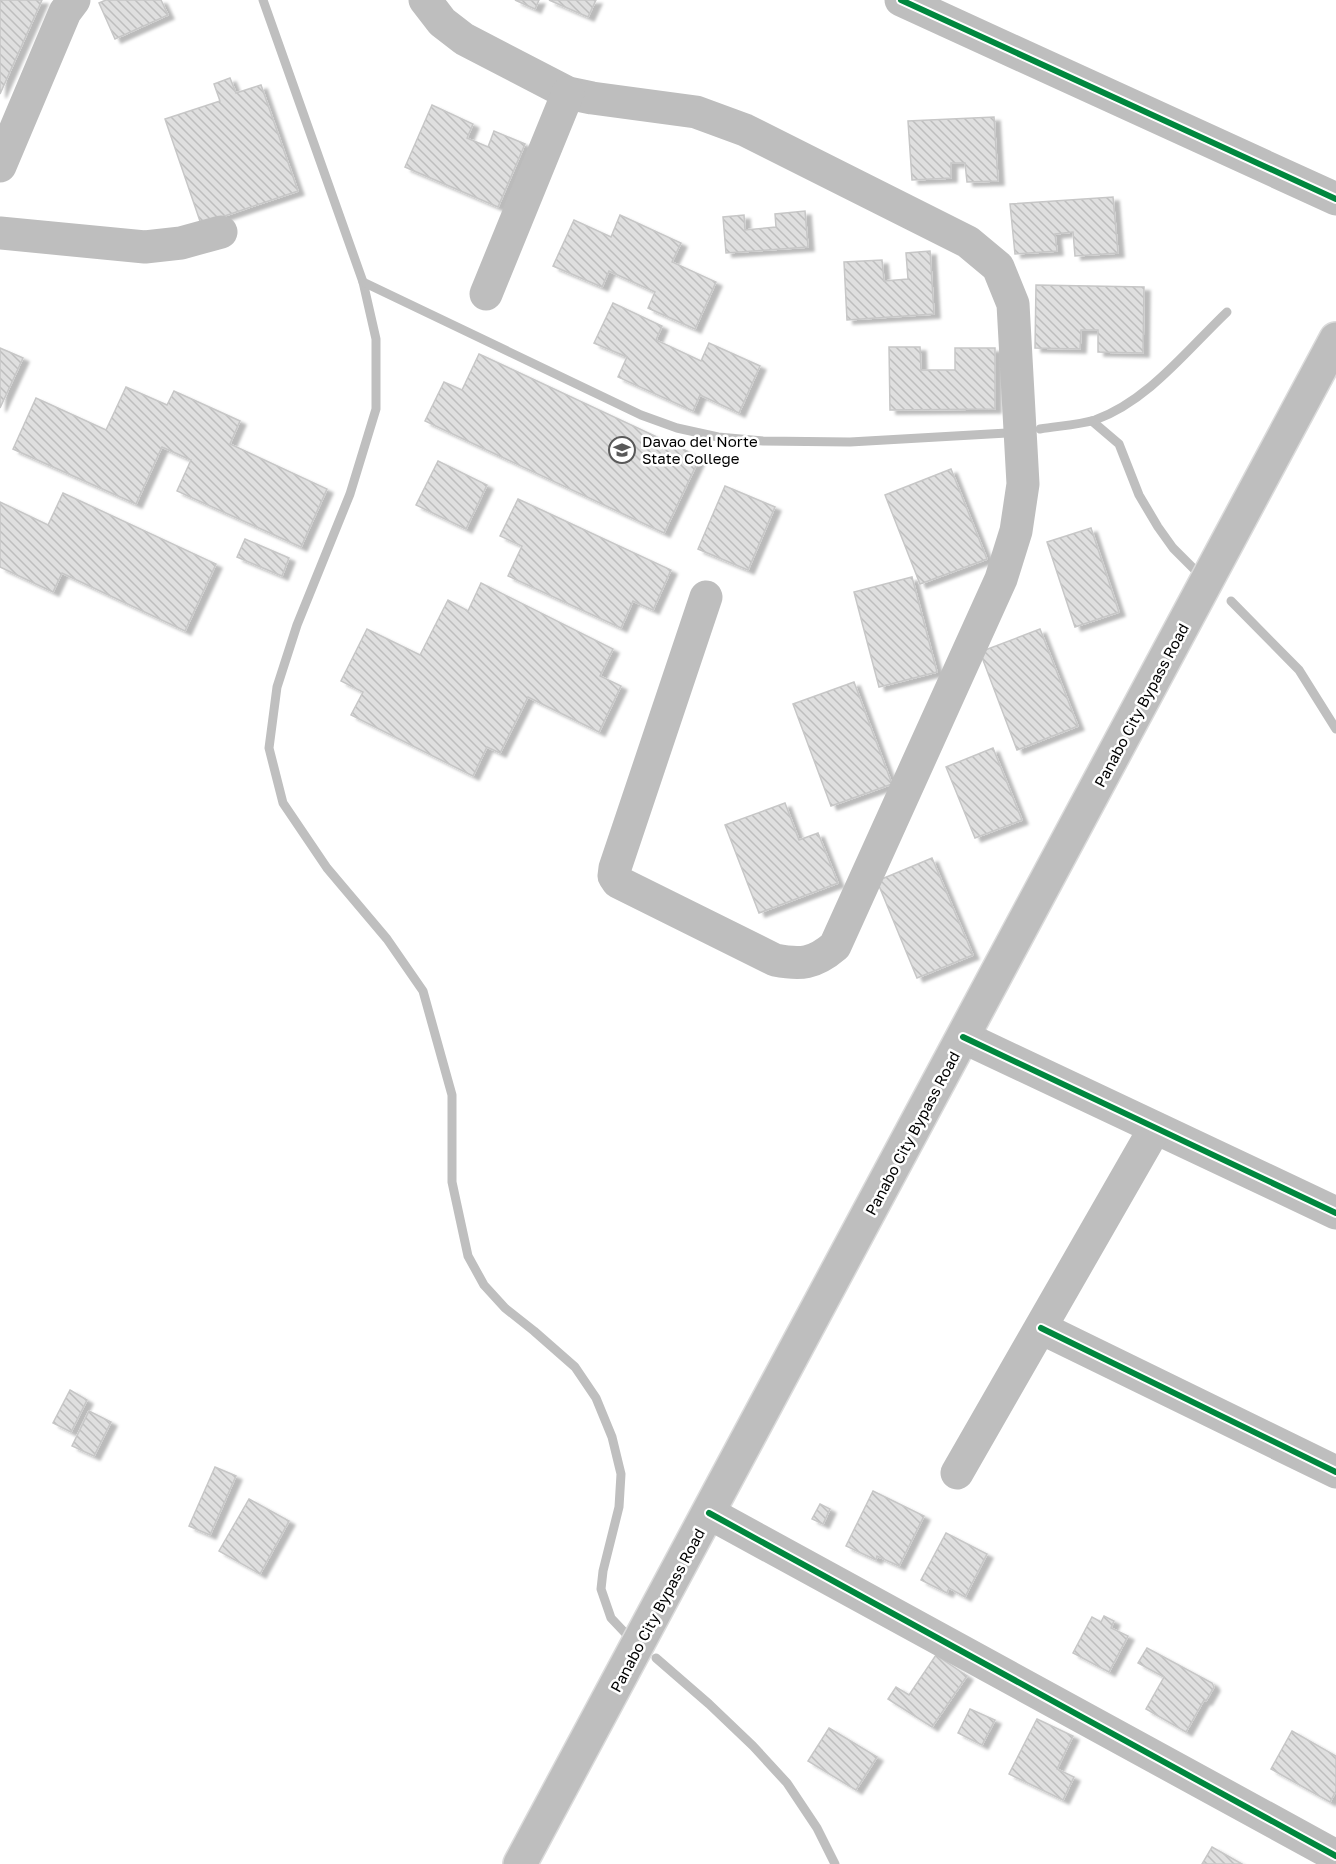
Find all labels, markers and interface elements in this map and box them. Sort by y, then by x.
place label: Davao del Norte State College [642,432,758,467]
school or university icon: Davao del Norte State College [607,435,637,465]
street label: Panabo City Bypass Road [1090,620,1192,790]
street label: Panabo City Bypass Road [861,1048,963,1218]
street label: Panabo City Bypass Road [606,1525,708,1695]

